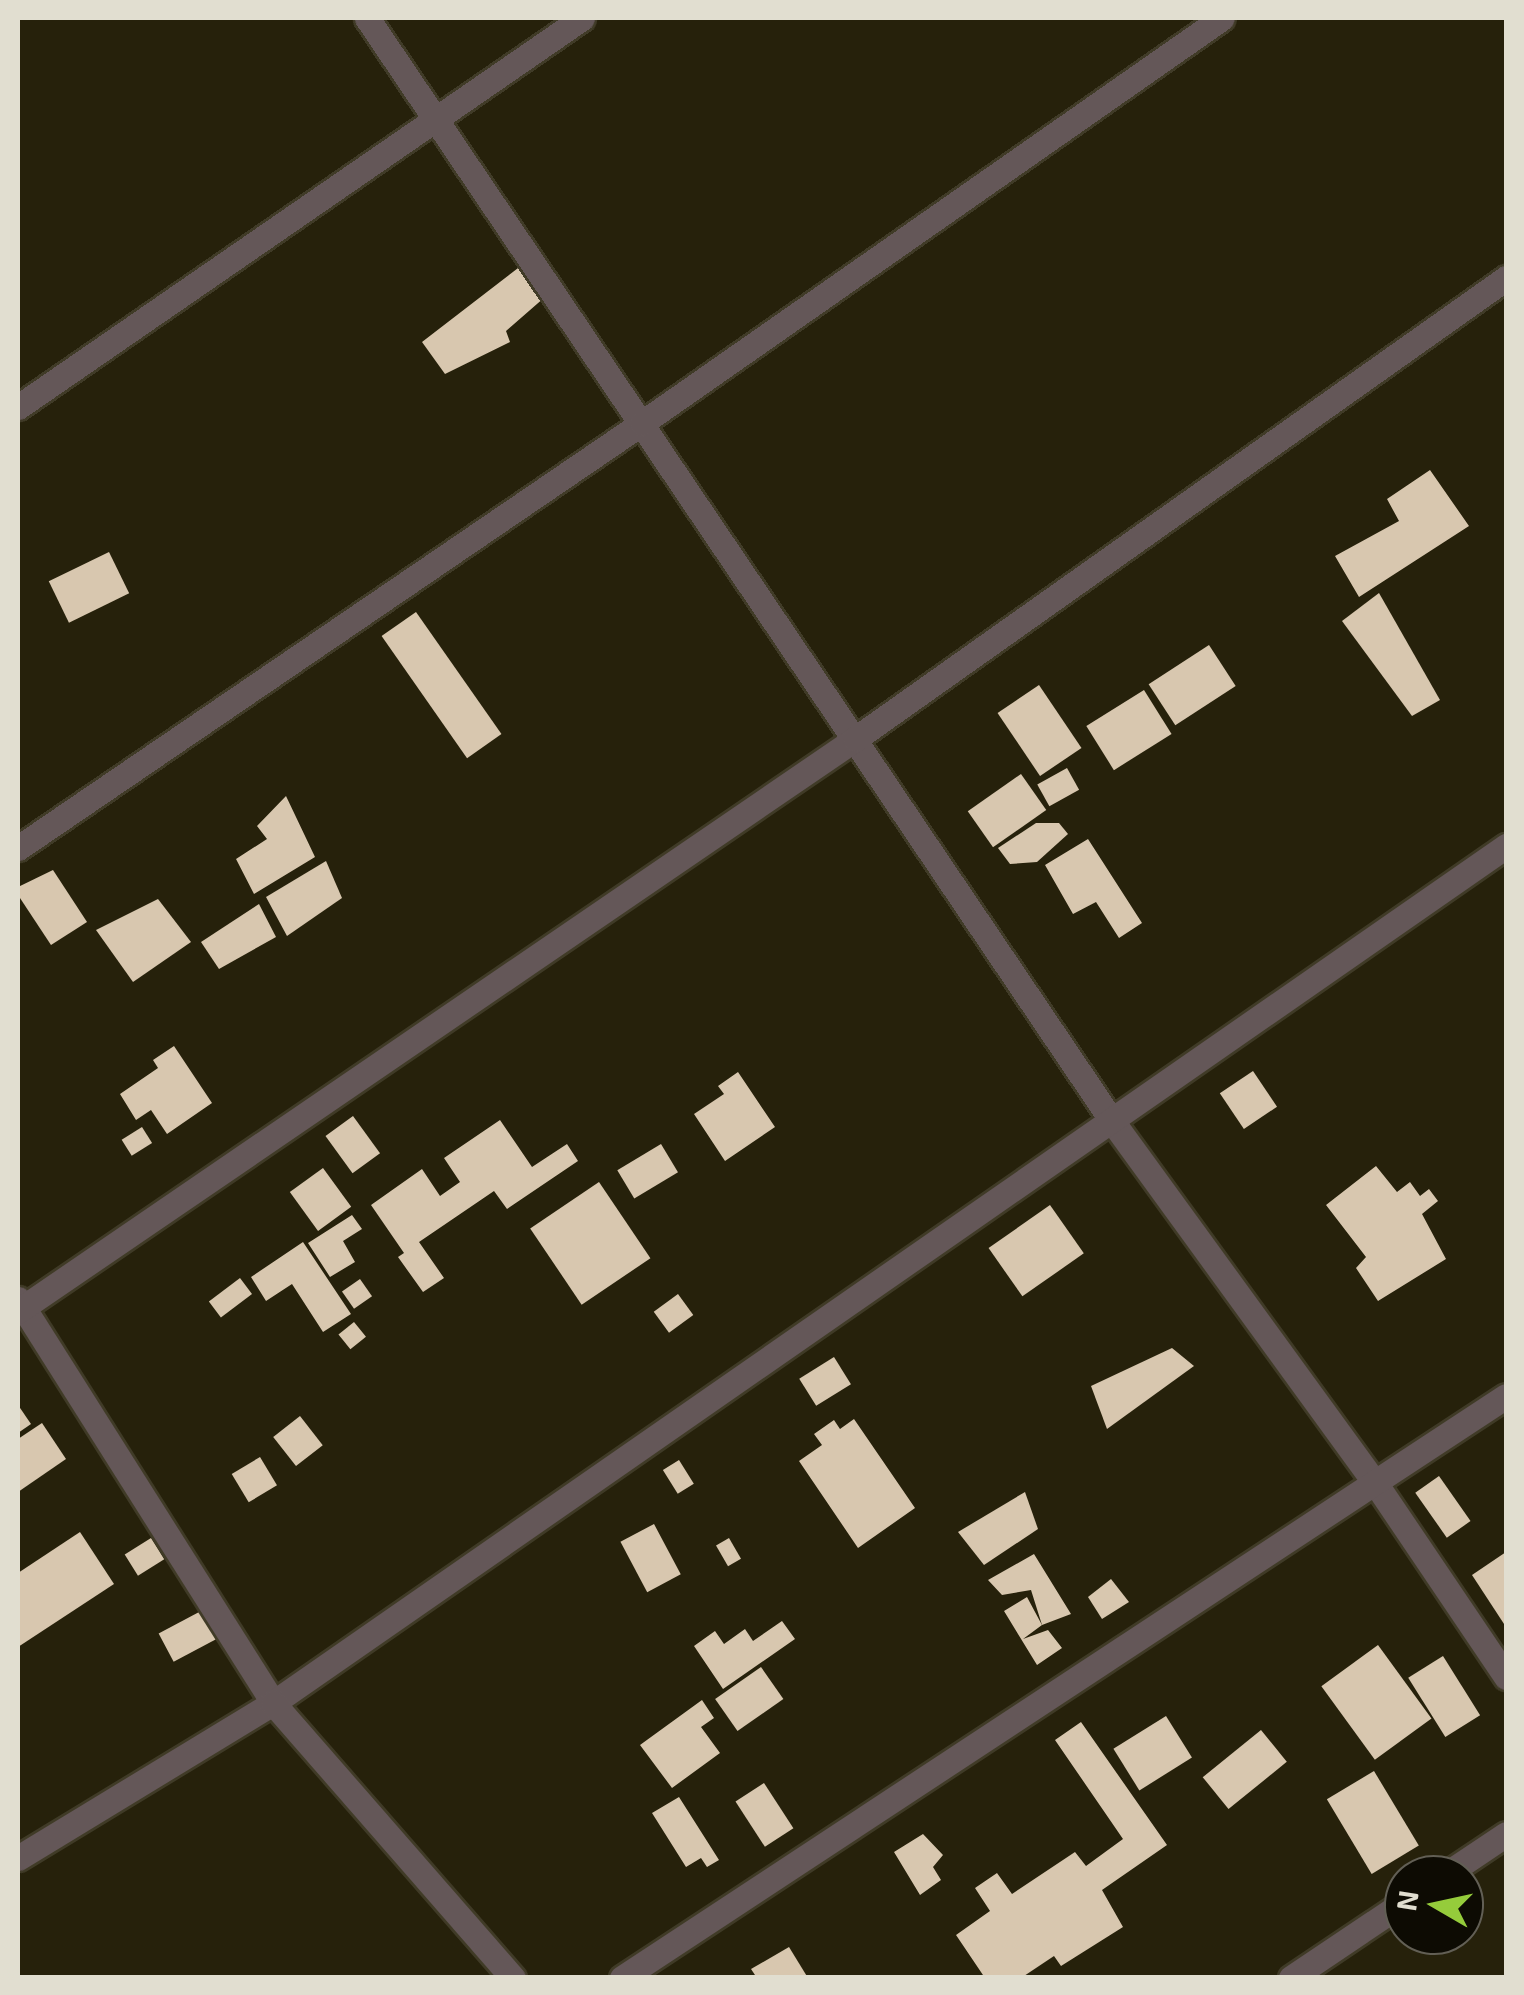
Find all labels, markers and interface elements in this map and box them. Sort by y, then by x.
north arrow [1384,1855,1484,1955]
text: N [1388,1888,1425,1913]

